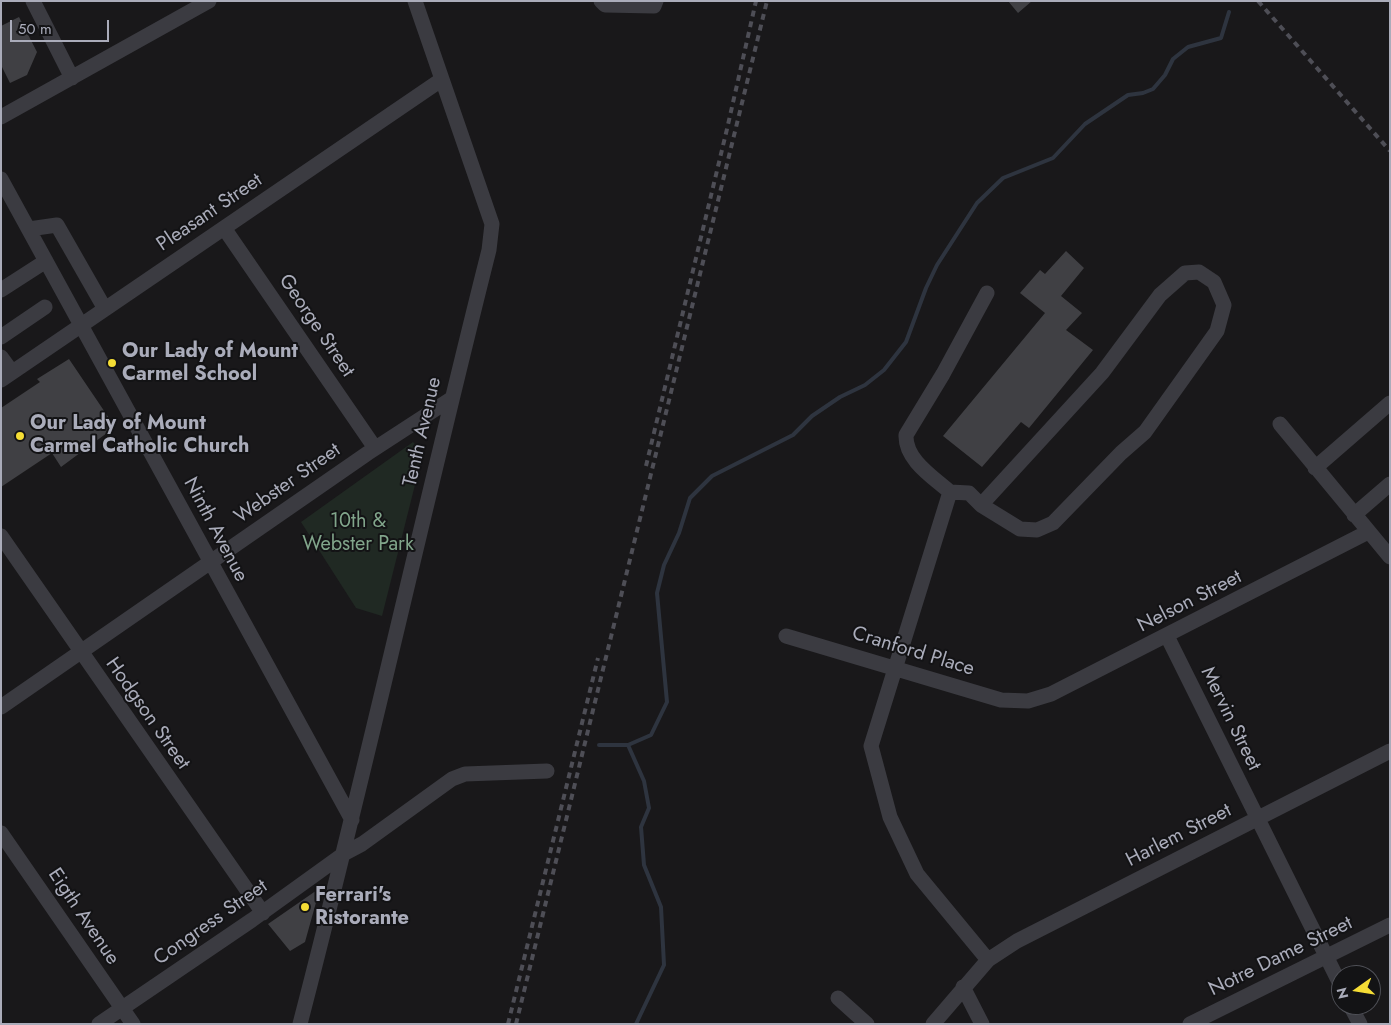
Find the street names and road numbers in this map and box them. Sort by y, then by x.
street label: Pleasant Street [153,169,267,257]
street label: George Street [273,270,359,382]
street label: Tenth Avenue [399,375,447,489]
street label: Webster Street [230,439,346,529]
street label: Ninth Avenue [177,474,253,586]
street label: Nelson Street [1134,566,1246,638]
street label: Cranford Place [849,622,977,682]
street label: Hodgson Street [100,653,194,775]
street label: Mervin Street [1195,663,1265,775]
street label: Harlem Street [1122,799,1236,873]
street label: Eigth Avenue [42,864,124,970]
street label: Congress Street [150,875,272,971]
street label: Notre Dame Street [1205,912,1357,1002]

